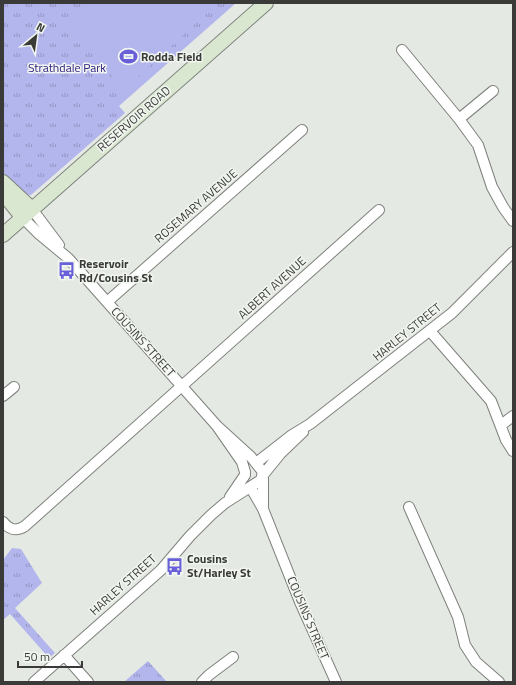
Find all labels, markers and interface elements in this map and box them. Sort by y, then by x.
north arrow [16,16,56,56]
text: N [34,18,48,36]
sports icon: Rodda Field [118,47,138,67]
place label: Rodda Field [141,47,202,66]
park label: Strathdale Park [28,58,106,77]
street label: RESERVOIR ROAD [93,81,175,156]
street label: ROSEMARY AVENUE [150,164,242,247]
street label: ALBERT AVENUE [233,252,310,323]
place label: Reservoir Rd/Cousins St [79,254,153,287]
bus stop icon: Reservoir Rd/Cousins St [56,261,76,281]
street label: HARLEY STREET [368,297,446,365]
street label: COUSINS STREET [107,302,181,381]
street label: HARLEY STREET [85,549,161,620]
place label: Cousins St/Harley St [187,549,252,582]
bus stop icon: Cousins St/Harley St [164,556,184,576]
street label: COUSINS STREET [282,573,335,663]
scale bar [18,643,82,669]
text: 50 m [24,647,50,666]

